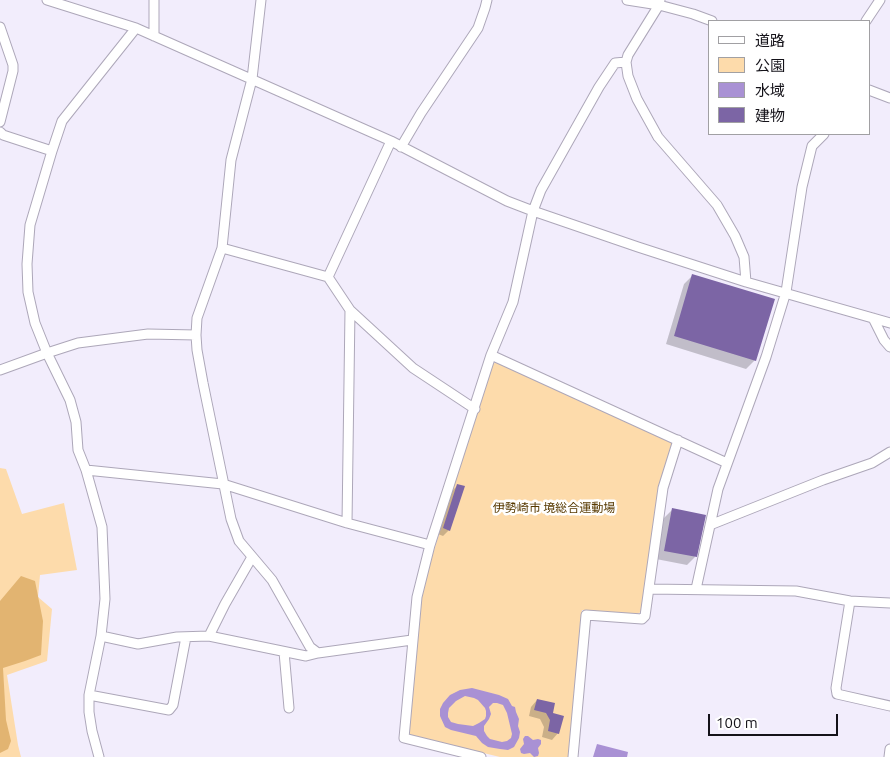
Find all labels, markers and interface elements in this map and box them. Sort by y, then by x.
legend [708,20,870,135]
text: 道路 [755,32,785,49]
text: 公園 [755,57,785,74]
text: 水域 [755,82,785,99]
text: 建物 [755,107,785,124]
park label: 伊勢崎市 境総合運動場 [493,501,615,515]
scale bar [710,704,840,736]
text: 100 m [716,714,758,731]

